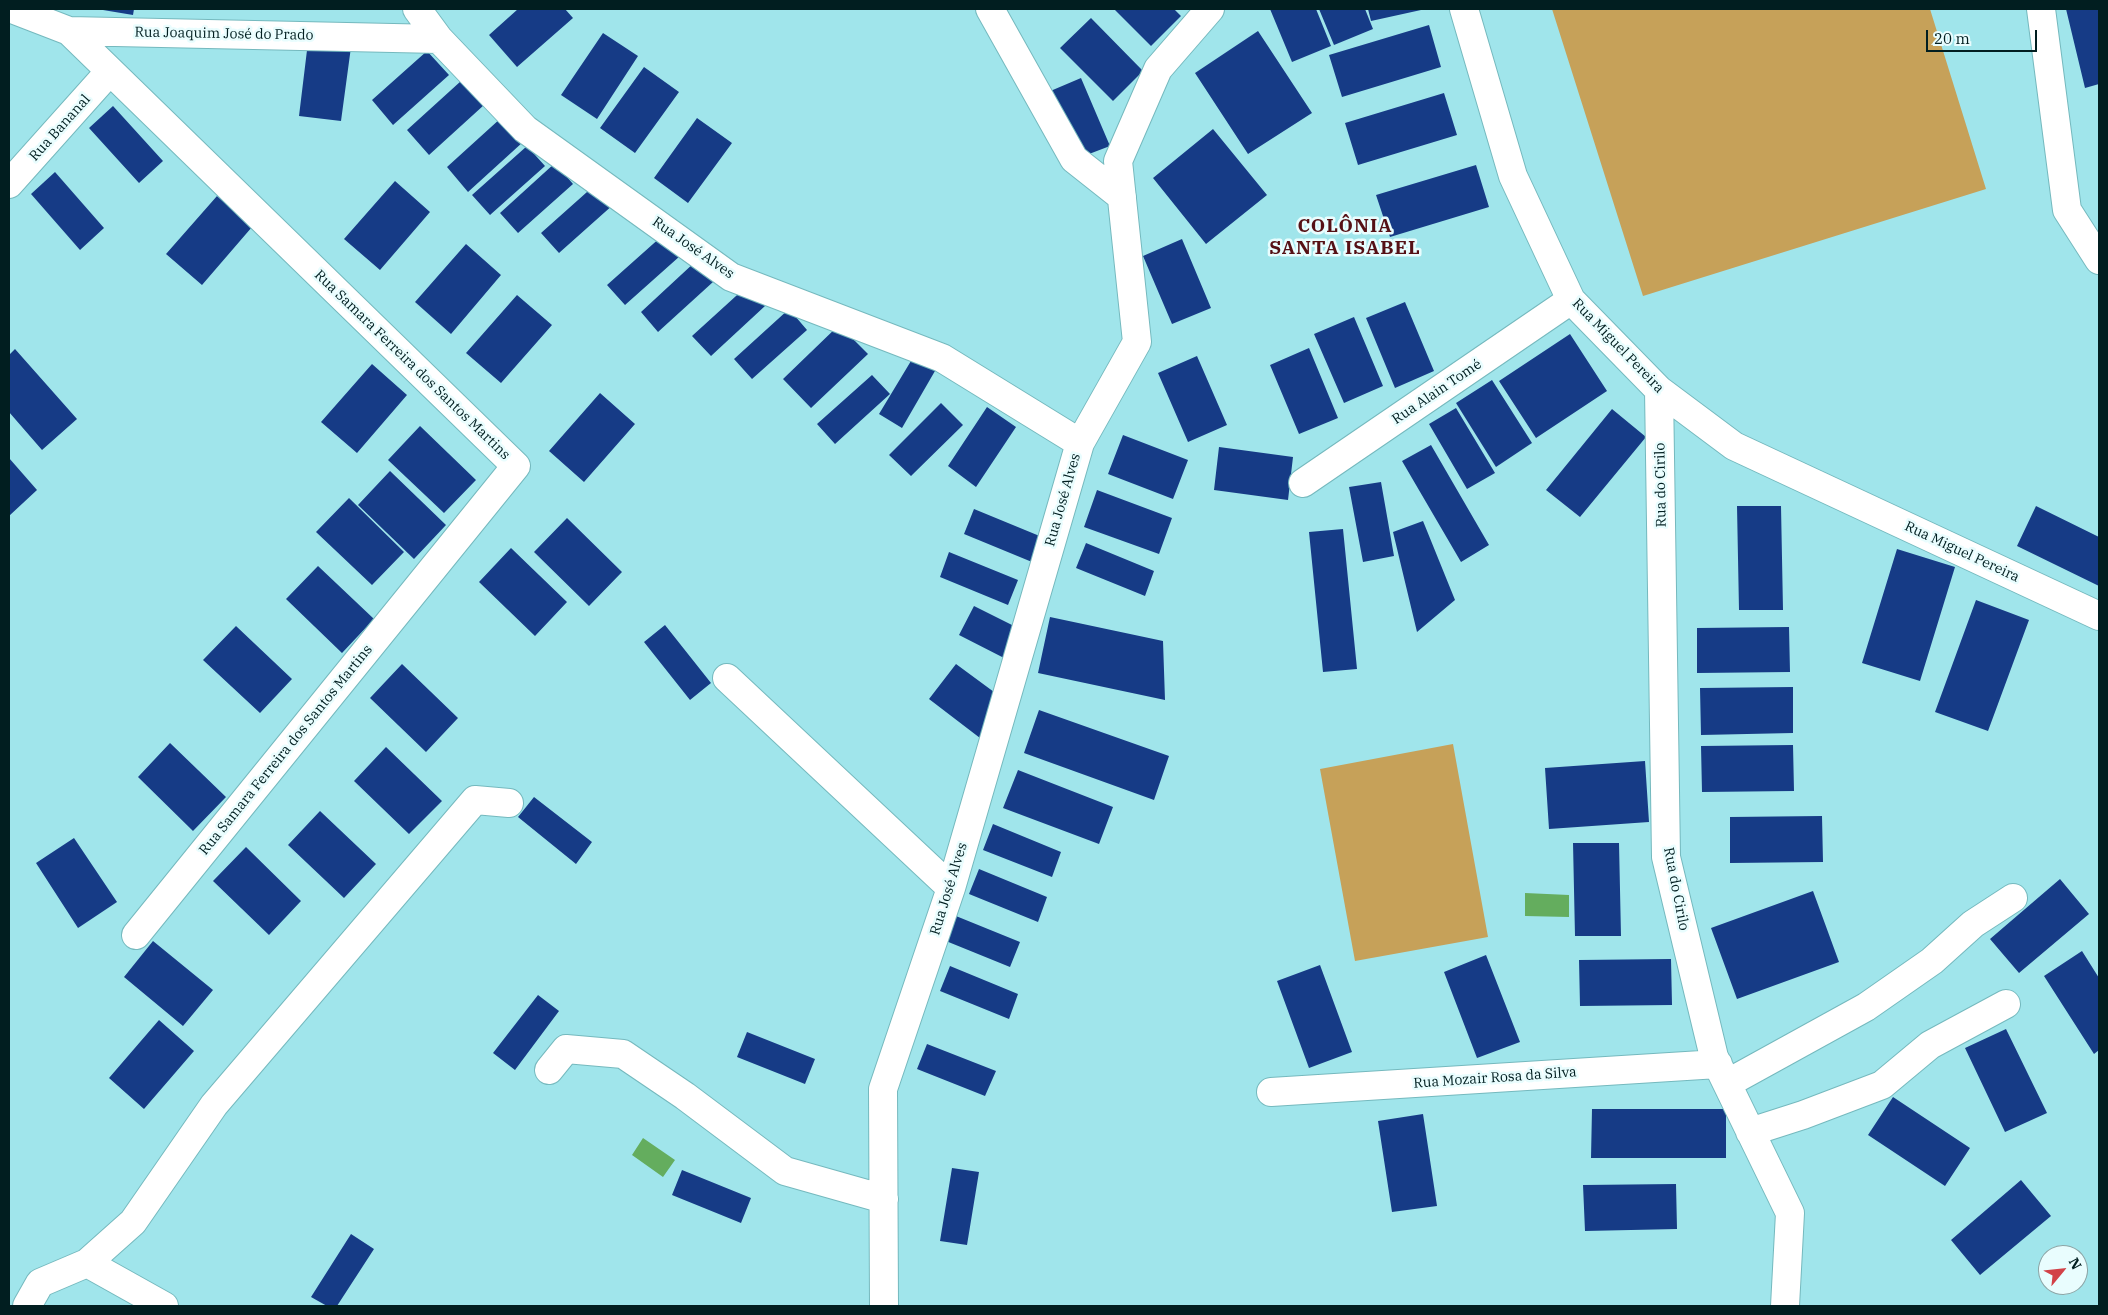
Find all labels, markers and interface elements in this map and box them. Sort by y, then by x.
scale bar [1928,20,2039,52]
street label: Rua Joaquim José do Prado [134,24,314,44]
text: 20 m [1934,29,1970,48]
street label: Rua Bananal [26,91,94,165]
street label: Rua José Alves [649,214,737,282]
district label: COLÔNIA SANTA ISABEL [1268,216,1422,260]
street label: Rua Samara Ferreira dos Santos Martins [311,267,513,463]
street label: Rua Miguel Pereira [1569,295,1667,397]
street label: Rua Alain Tomé [1389,356,1485,428]
street label: Rua do Cirilo [1652,442,1670,528]
street label: Rua José Alves [1042,452,1084,548]
street label: Rua Miguel Pereira [1902,518,2022,586]
street label: Rua Samara Ferreira dos Santos Martins [196,642,376,858]
street label: Rua José Alves [927,841,971,937]
street label: Rua do Cirilo [1660,846,1692,932]
street label: Rua Mozair Rosa da Silva [1413,1064,1577,1092]
north arrow [2038,1245,2088,1295]
text: N [2065,1254,2086,1273]

